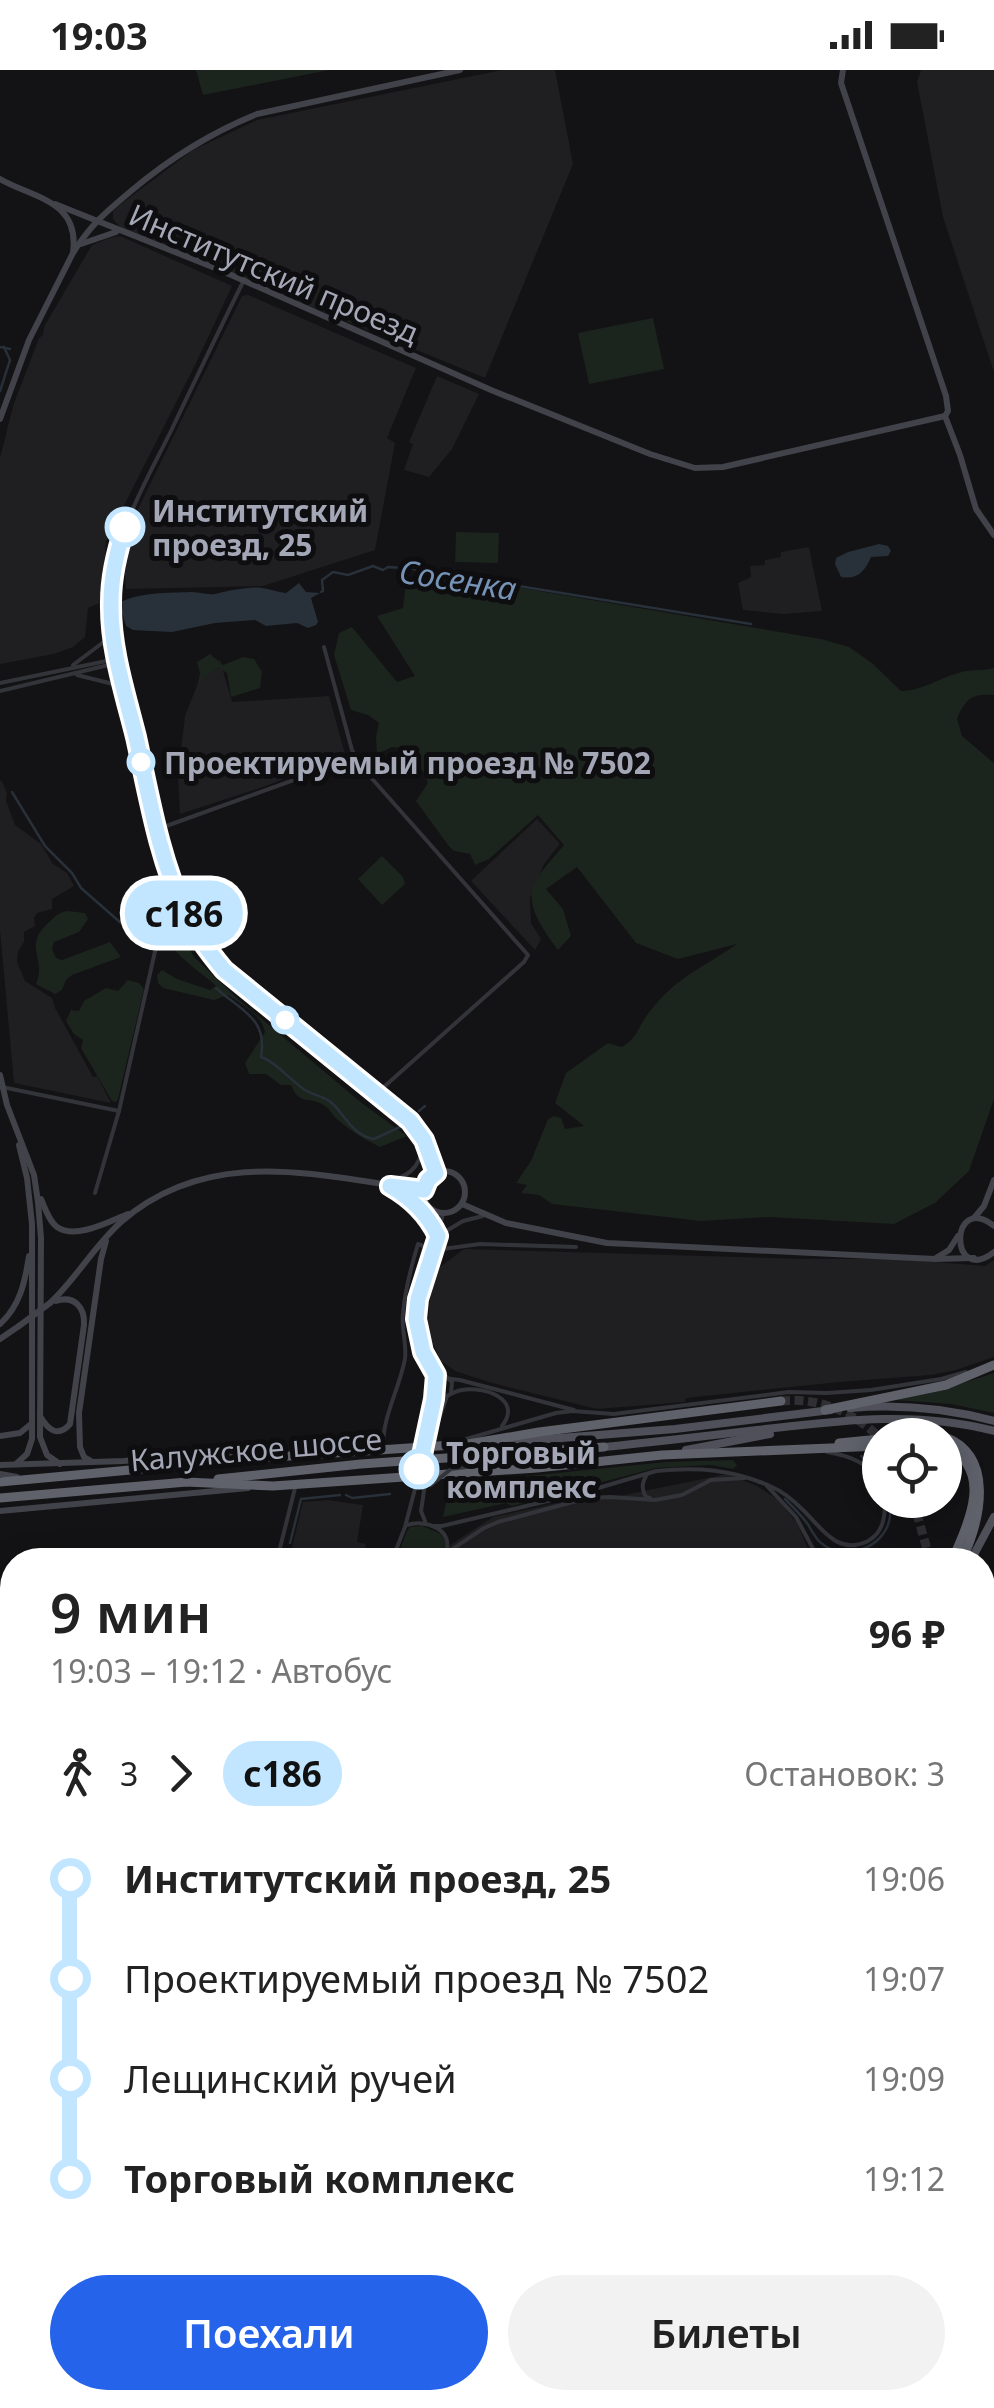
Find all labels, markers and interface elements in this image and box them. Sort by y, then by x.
text: 19:03 [50,9,148,61]
street label: Институтский проезд [123,193,425,353]
place label: Институтский проезд, 25 [152,490,368,565]
marker: Институтский проезд, 25 [106,508,144,546]
water label: Сосенка [396,549,520,609]
place label: Проектируемый проезд № 7502 [164,742,651,783]
marker: Проектируемый проезд № 7502 [128,749,154,775]
line badge: с186 [114,880,254,946]
text: с186 [145,890,223,937]
unlabelled marker [272,1007,298,1033]
street label: Калужское шоссе [128,1418,384,1480]
map controls [862,1418,962,1518]
button: locate [862,1418,962,1518]
place label: Торговый комплекс [446,1432,597,1507]
marker: Торговый комплекс [400,1450,438,1488]
text: 9 мин [50,1574,212,1649]
text: 96 ₽ [869,1607,945,1659]
text: 19:03 – 19:12 · Автобус [50,1649,392,1692]
icon: walk [50,1746,105,1801]
icon: forward [153,1746,208,1801]
text: с186 [243,1750,322,1797]
text: 3 [120,1752,138,1795]
text: Остановок: 3 [744,1752,945,1795]
text: Институтский проезд, 25 [124,1852,611,1904]
text: 19:06 [863,1857,945,1900]
text: Проектируемый проезд № 7502 [124,1952,709,2004]
text: 19:07 [863,1957,945,2000]
text: Лещинский ручей [124,2052,457,2104]
text: 19:09 [863,2057,945,2100]
text: Торговый комплекс [124,2152,515,2204]
text: 19:12 [863,2157,945,2200]
button: Поехали [50,2275,488,2390]
button: Билеты [508,2275,945,2390]

